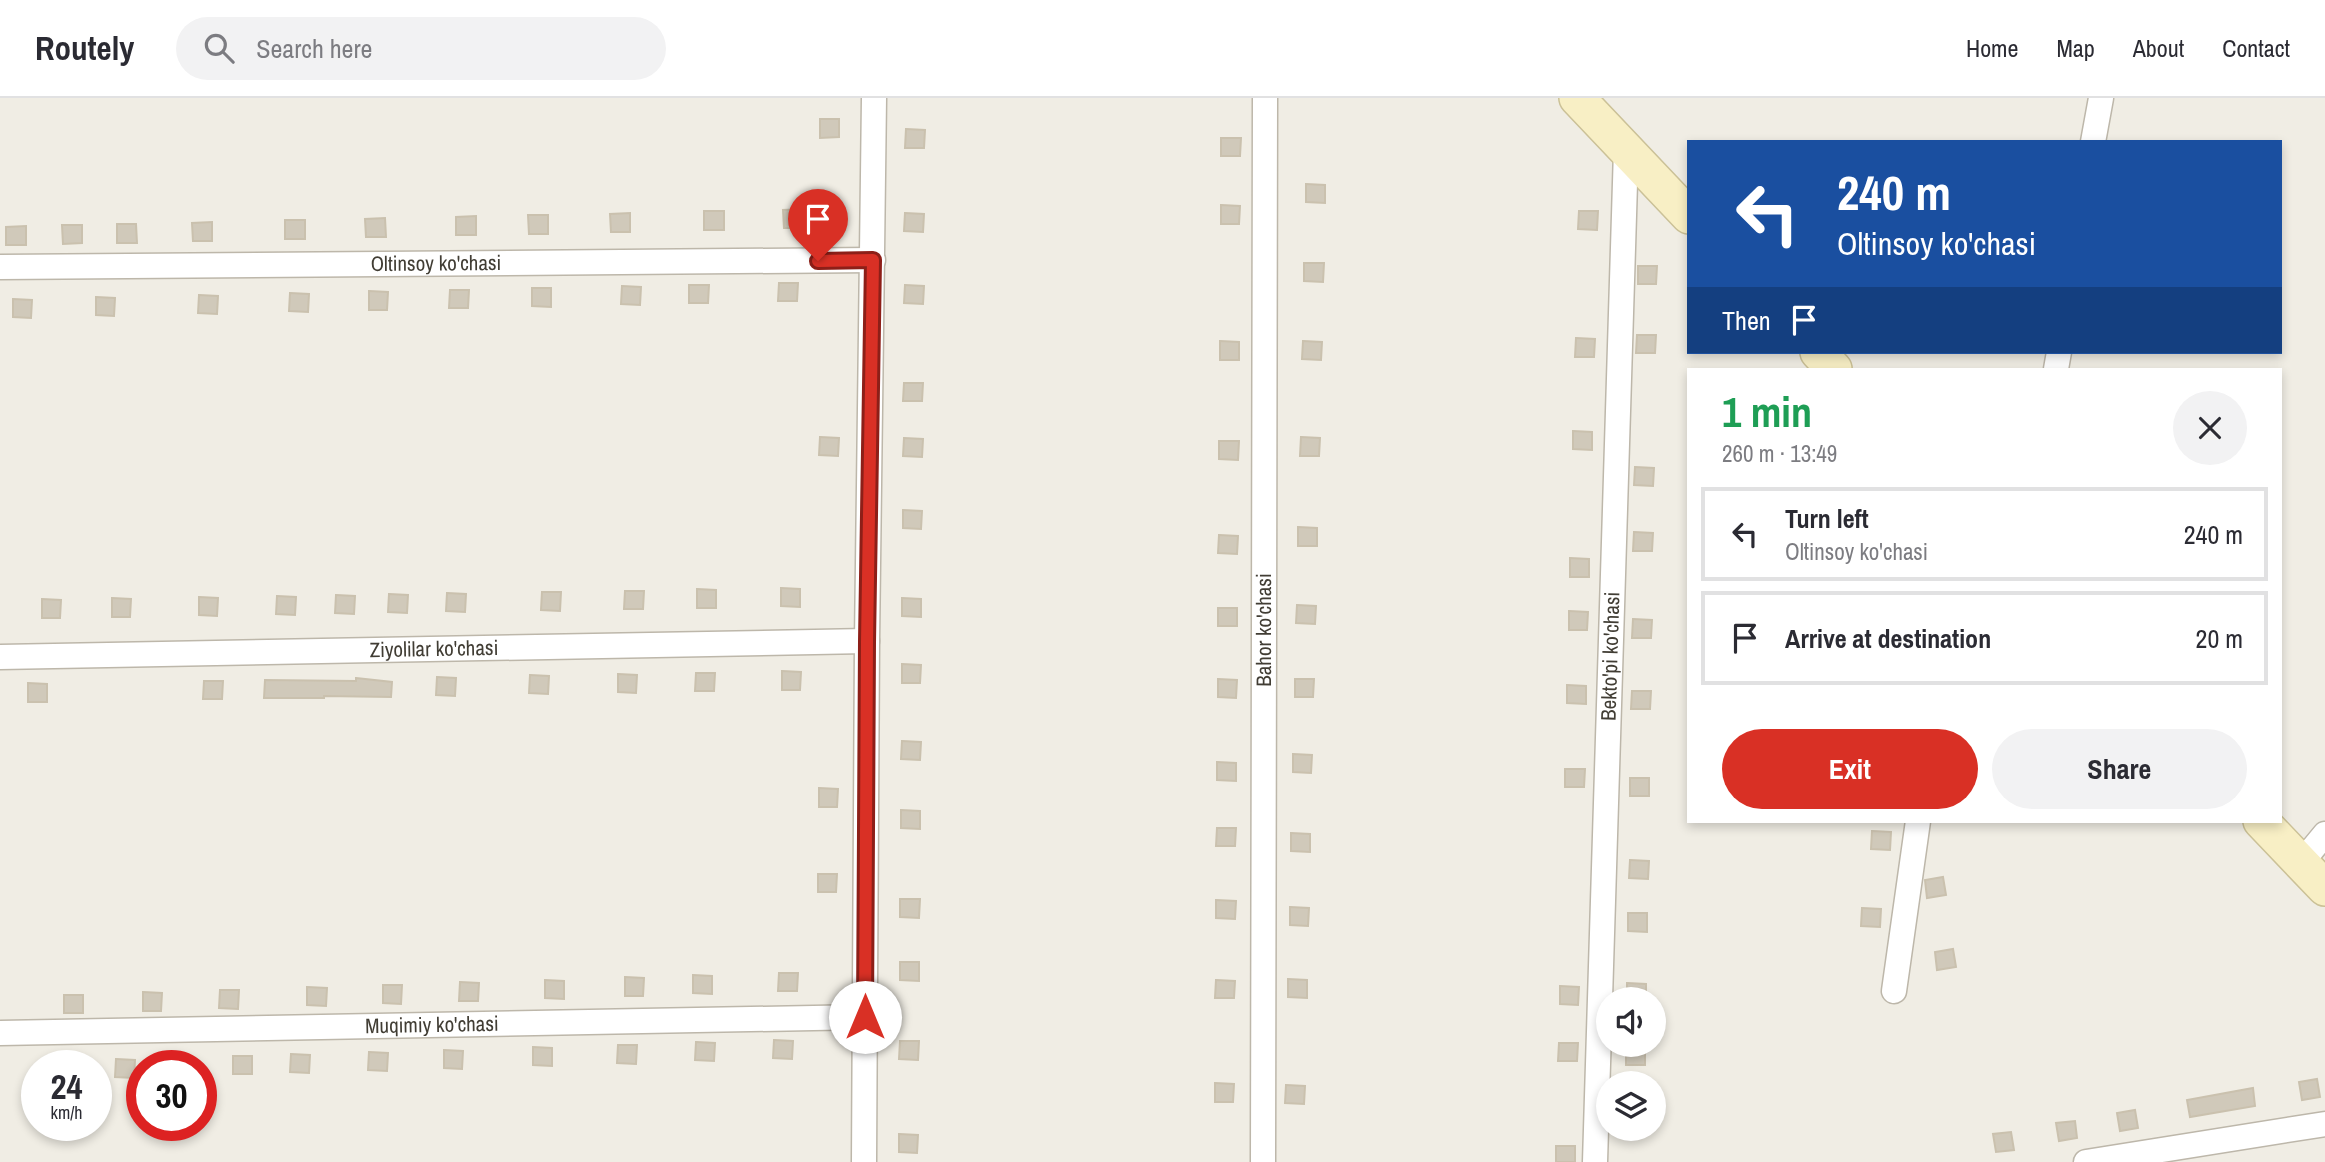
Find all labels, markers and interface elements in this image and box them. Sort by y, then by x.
search box [176,17,666,80]
text: Routely [35,26,134,70]
icon: search [200,29,238,67]
text: Search here [256,31,372,66]
text: Home [1966,32,2018,64]
text: Map [2056,32,2095,64]
text: About [2133,32,2184,64]
text: Contact [2222,32,2290,64]
text: 240 m [1837,159,1951,225]
icon: left [1722,168,1813,259]
pin [788,189,848,261]
icon: arrive [799,200,837,238]
text: Oltinsoy ko'chasi [1837,222,2036,265]
street label: Oltinsoy ko'chasi [370,248,501,278]
icon: arrive [1785,301,1823,339]
text: Then [1722,303,1771,338]
text: 1 min [1722,384,1812,440]
button: close [2173,391,2247,465]
text: 260 m · 13:49 [1722,438,1837,469]
text: Turn left [1785,501,1869,536]
icon: left [1726,515,1764,553]
text: 240 m [2184,517,2243,552]
text: Oltinsoy ko'chasi [1785,536,1928,567]
street label: Bahor ko'chasi [1249,573,1278,687]
street label: Bekto'pi ko'chasi [1594,591,1626,721]
icon: arrive [1726,619,1764,657]
text: Arrive at destination [1785,621,1991,656]
text: 20 m [2196,621,2243,656]
street label: Ziyolilar ko'chasi [369,633,499,664]
button: Exit [1722,729,1978,809]
button: Share [1992,729,2247,809]
position arrow [828,980,902,1054]
map controls [1596,987,1666,1141]
button: sound [1596,987,1666,1057]
street label: Muqimiy ko'chasi [365,1009,499,1040]
speed limit sign: 30 [126,1050,217,1141]
text: 24 [51,1063,82,1110]
button: layers [1596,1071,1666,1141]
text: km/h [51,1100,83,1125]

